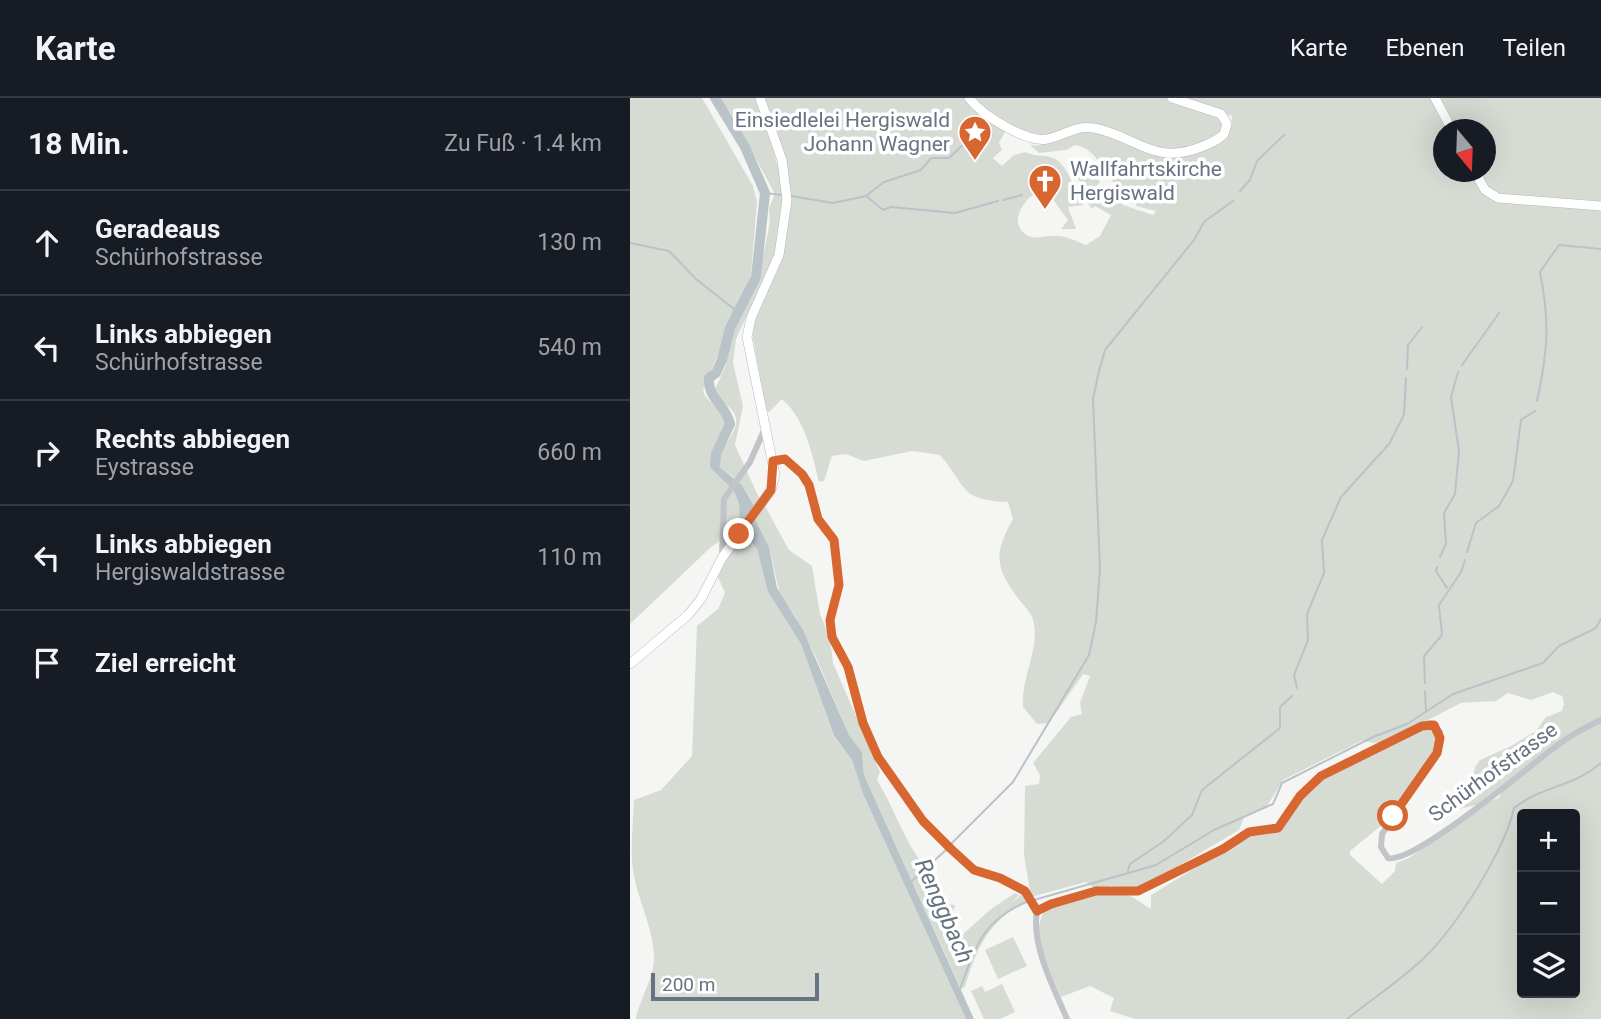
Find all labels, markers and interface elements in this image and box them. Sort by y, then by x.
text: Karte [35,29,116,68]
text: Karte [1290,34,1347,62]
text: Ebenen [1385,34,1464,62]
text: Teilen [1502,34,1566,62]
place label: Einsiedlelei Hergiswald Johann Wagner [735,108,950,156]
place icon: Einsiedlelei Hergiswald Johann Wagner [956,113,994,162]
north arrow [1433,119,1496,182]
text: 18 Min. [28,126,130,161]
text: Zu Fuß · 1.4 km [444,130,602,157]
place label: Wallfahrtskirche Hergiswald [1070,157,1222,205]
church icon: Wallfahrtskirche Hergiswald [1026,162,1064,211]
text: Geradeaus [95,214,220,244]
icon: ahead [28,224,66,262]
text: 130 m [537,229,602,256]
text: Schürhofstrasse [95,244,263,271]
text: Links abbiegen [95,319,272,349]
icon: left [28,329,66,367]
text: 540 m [537,334,602,361]
text: Schürhofstrasse [95,349,263,376]
text: Rechts abbiegen [95,424,290,454]
icon: right [28,434,66,472]
text: 660 m [537,439,602,466]
text: Eystrasse [95,454,194,481]
route end [723,518,754,549]
text: Links abbiegen [95,529,272,559]
icon: left [28,539,66,577]
text: 110 m [537,544,602,571]
text: Hergiswaldstrasse [95,559,285,586]
icon: arrive [28,644,66,682]
text: Ziel erreicht [95,648,236,678]
street label: Schürhofstrasse [1424,717,1562,827]
route start [1377,800,1408,831]
map controls [1517,809,1580,998]
button: + [1517,809,1580,872]
water label: Renggbach [909,855,979,967]
button: − [1517,872,1580,935]
button: layers [1517,935,1580,998]
scale bar [651,970,819,1002]
text: 200 m [662,973,715,996]

